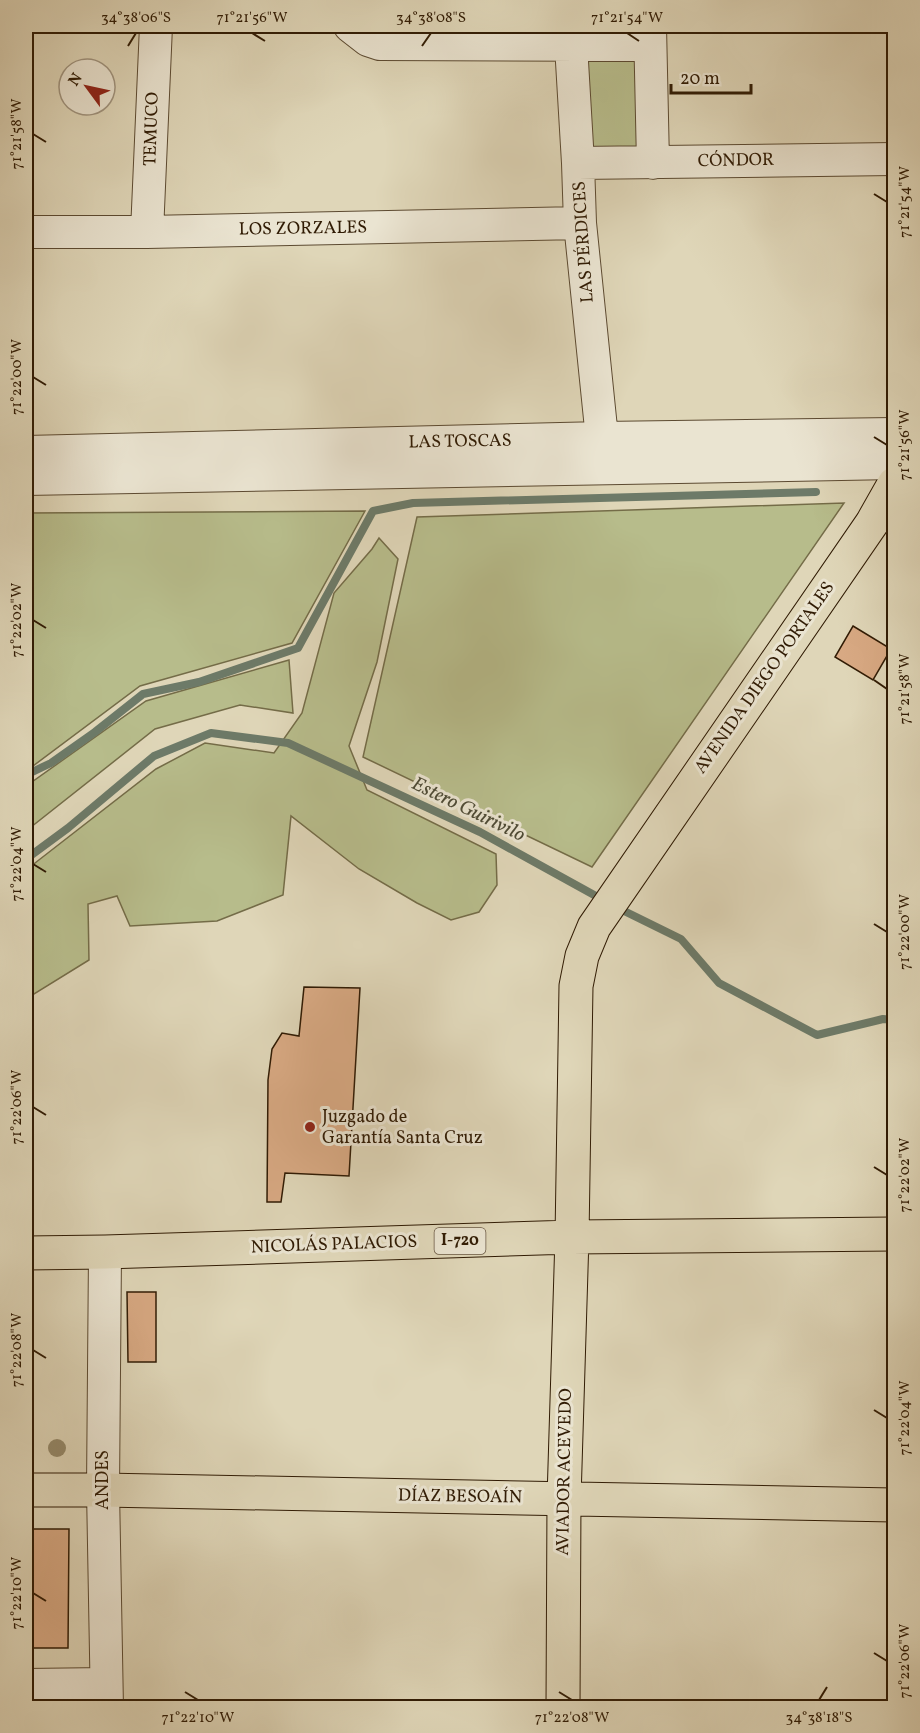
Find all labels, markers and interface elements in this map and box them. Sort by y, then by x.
text: 34°38'06"S [101,8,171,29]
text: 71°21'56"W [216,8,288,29]
text: 34°38'08"S [396,8,466,29]
text: 71°21'54"W [591,8,663,29]
north arrow [57,57,117,117]
scale bar [671,57,750,95]
text: 20 m [680,67,720,92]
text: N [64,69,89,91]
street label: TEMUCO [138,91,166,167]
text: 71°21'58"W [7,98,28,170]
street label: CÓNDOR [698,148,774,174]
text: 71°21'54"W [895,166,916,238]
street label: LAS PÉRDICES [567,180,601,304]
street label: LOS ZORZALES [239,215,367,243]
text: 71°22'00"W [7,339,28,415]
text: 71°21'56"W [895,409,916,481]
street label: LAS TOSCAS [408,429,512,455]
street label: AVENIDA DIEGO PORTALES [689,577,841,779]
text: 71°22'02"W [7,583,28,657]
text: 71°21'58"W [895,653,916,725]
water label: Estero Guirivilo [407,770,529,850]
text: 71°22'04"W [7,826,28,902]
text: 71°22'00"W [895,894,916,970]
text: 71°22'06"W [7,1070,28,1144]
place label: Juzgado de Garantía Santa Cruz [322,1105,483,1151]
marker: Juzgado de Garantía Santa Cruz [303,1120,317,1134]
text: 71°22'02"W [895,1138,916,1212]
road number: I-720 [434,1228,486,1254]
street label: NICOLÁS PALACIOS [250,1230,418,1260]
text: 71°22'08"W [7,1313,28,1387]
text: 71°22'04"W [895,1380,916,1456]
street label: AVIADOR ACEVEDO [551,1388,579,1556]
street label: ANDES [91,1450,116,1510]
street label: DÍAZ BESOAÍN [398,1483,522,1511]
text: 71°22'10"W [7,1557,28,1629]
text: 71°22'06"W [895,1624,916,1698]
text: 71°22'10"W [162,1708,234,1729]
text: 71°22'08"W [535,1708,609,1729]
text: 34°38'18"S [785,1708,853,1729]

